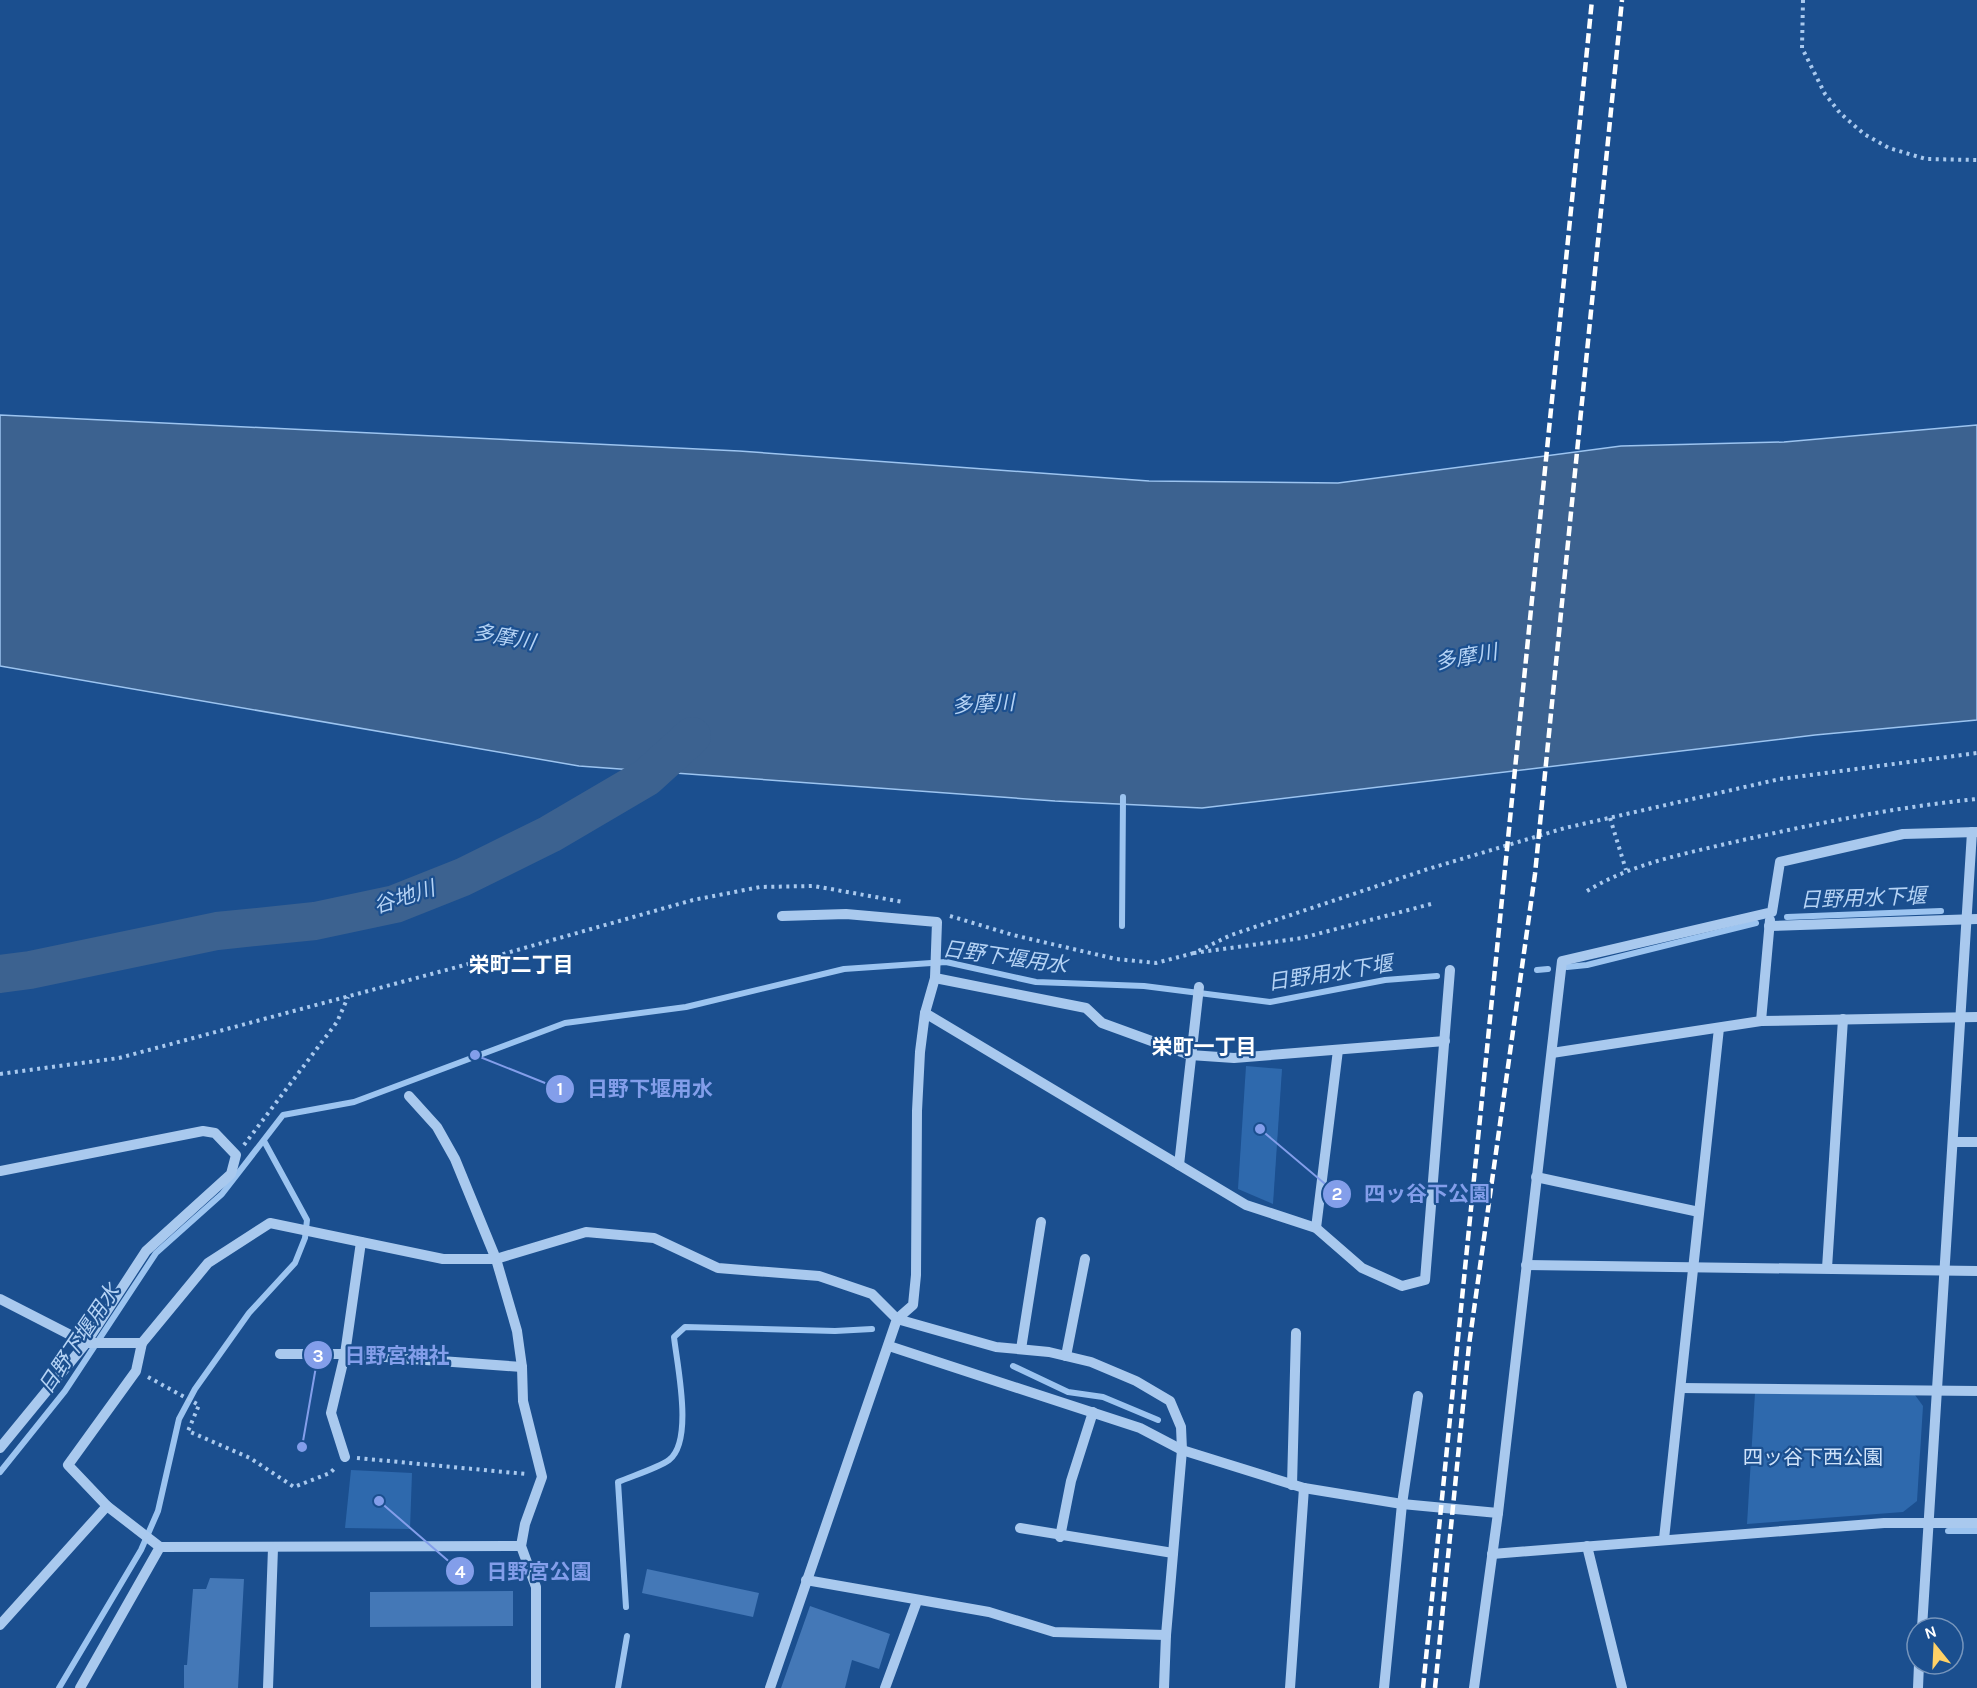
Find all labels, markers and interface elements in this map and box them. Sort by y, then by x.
water label: 多摩川 [471,620,539,655]
water label: 多摩川 [1433,639,1501,674]
water label: 多摩川 [951,690,1017,718]
water label: 谷地川 [370,875,440,918]
water label: 日野用水下堰 [1800,884,1930,912]
water label: 日野下堰用水 [941,936,1071,978]
water label: 日野用水下堰 [1266,951,1398,995]
district label: 栄町二丁目 [469,953,574,977]
district label: 栄町一丁目 [1152,1035,1257,1059]
callout: 日野下堰用水 [545,1069,725,1108]
text: 日野下堰用水 [587,1077,713,1101]
text: 1 [557,1078,563,1100]
callout: 四ッ谷下公園 [1322,1174,1502,1213]
text: 四ッ谷下公園 [1364,1182,1490,1206]
text: 2 [1332,1183,1342,1205]
water label: 日野下堰用水 [34,1278,125,1398]
callout: 日野宮神社 [303,1336,462,1375]
text: 日野宮神社 [345,1344,450,1368]
text: 3 [312,1345,324,1367]
park label: 四ッ谷下西公園 [1743,1446,1883,1469]
callout: 日野宮公園 [445,1552,604,1591]
text: 日野宮公園 [487,1560,592,1584]
text: 4 [455,1561,466,1583]
north arrow [1905,1616,1965,1676]
text: N [1922,1621,1939,1643]

